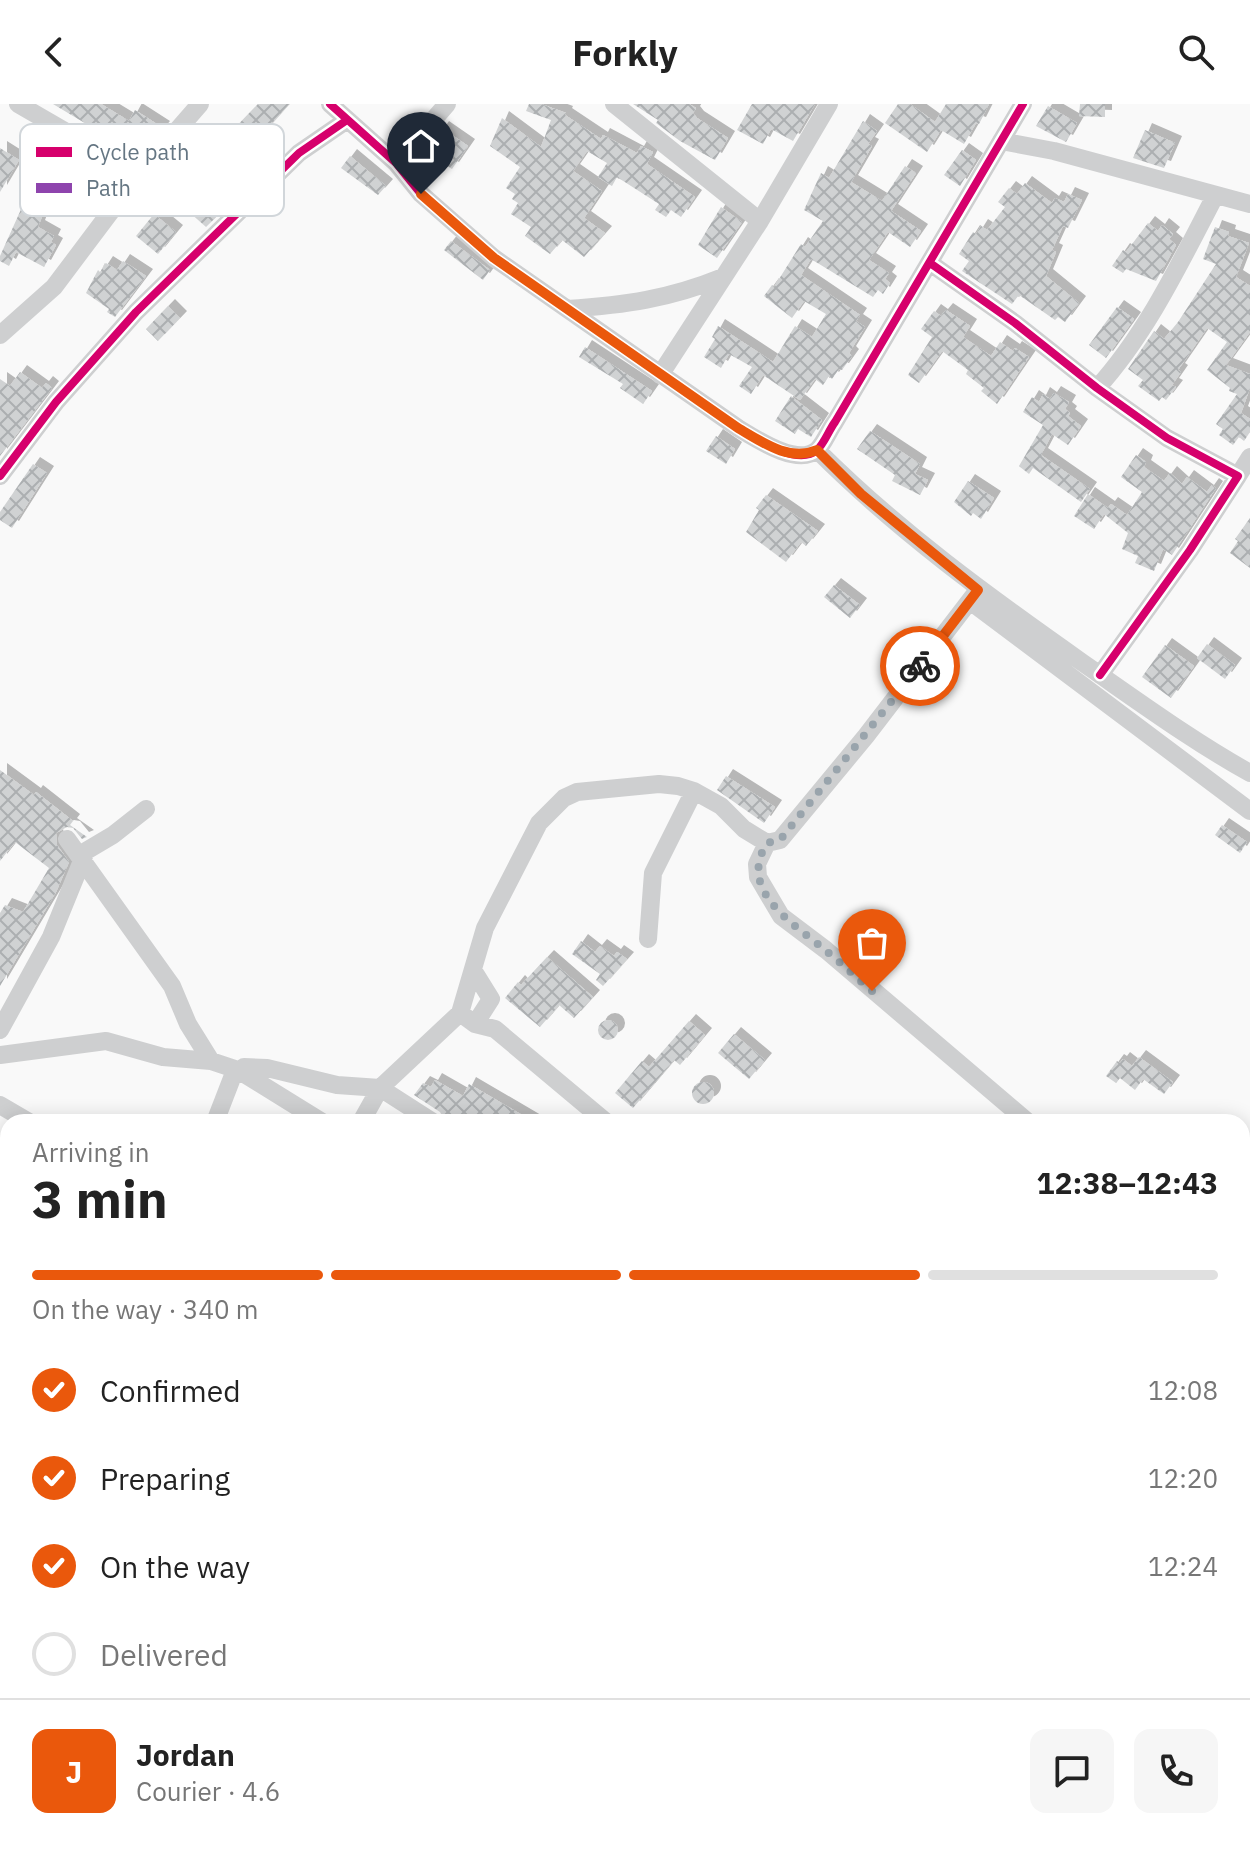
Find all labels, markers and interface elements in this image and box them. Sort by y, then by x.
text: Forkly [572,29,678,76]
icon: back [32,30,76,74]
icon: search [1174,30,1218,74]
pin [387,112,455,194]
legend [20,124,284,216]
icon: home [399,124,443,168]
text: Cycle path [86,137,190,166]
text: Path [86,173,131,202]
courier [880,626,960,706]
icon: bike [898,644,942,688]
pin [838,909,906,991]
icon: bag [850,921,894,965]
text: Arriving in [32,1135,149,1169]
text: 12:38–12:43 [1037,1163,1218,1202]
text: 3 min [32,1165,168,1232]
text: On the way · 340 m [32,1292,258,1326]
icon: check [32,1368,76,1412]
text: Confirmed [100,1371,241,1410]
text: 12:08 [1148,1373,1218,1407]
icon: check [32,1456,76,1500]
text: Preparing [100,1459,230,1498]
text: 12:20 [1148,1461,1218,1495]
icon: check [32,1544,76,1588]
text: On the way [100,1547,250,1586]
text: 12:24 [1148,1549,1218,1583]
text: Delivered [100,1635,228,1674]
button: chat [1030,1729,1114,1813]
button: phone [1134,1729,1218,1813]
text: Jordan [136,1735,235,1774]
text: J [66,1752,82,1791]
text: Courier · 4.6 [136,1774,280,1808]

